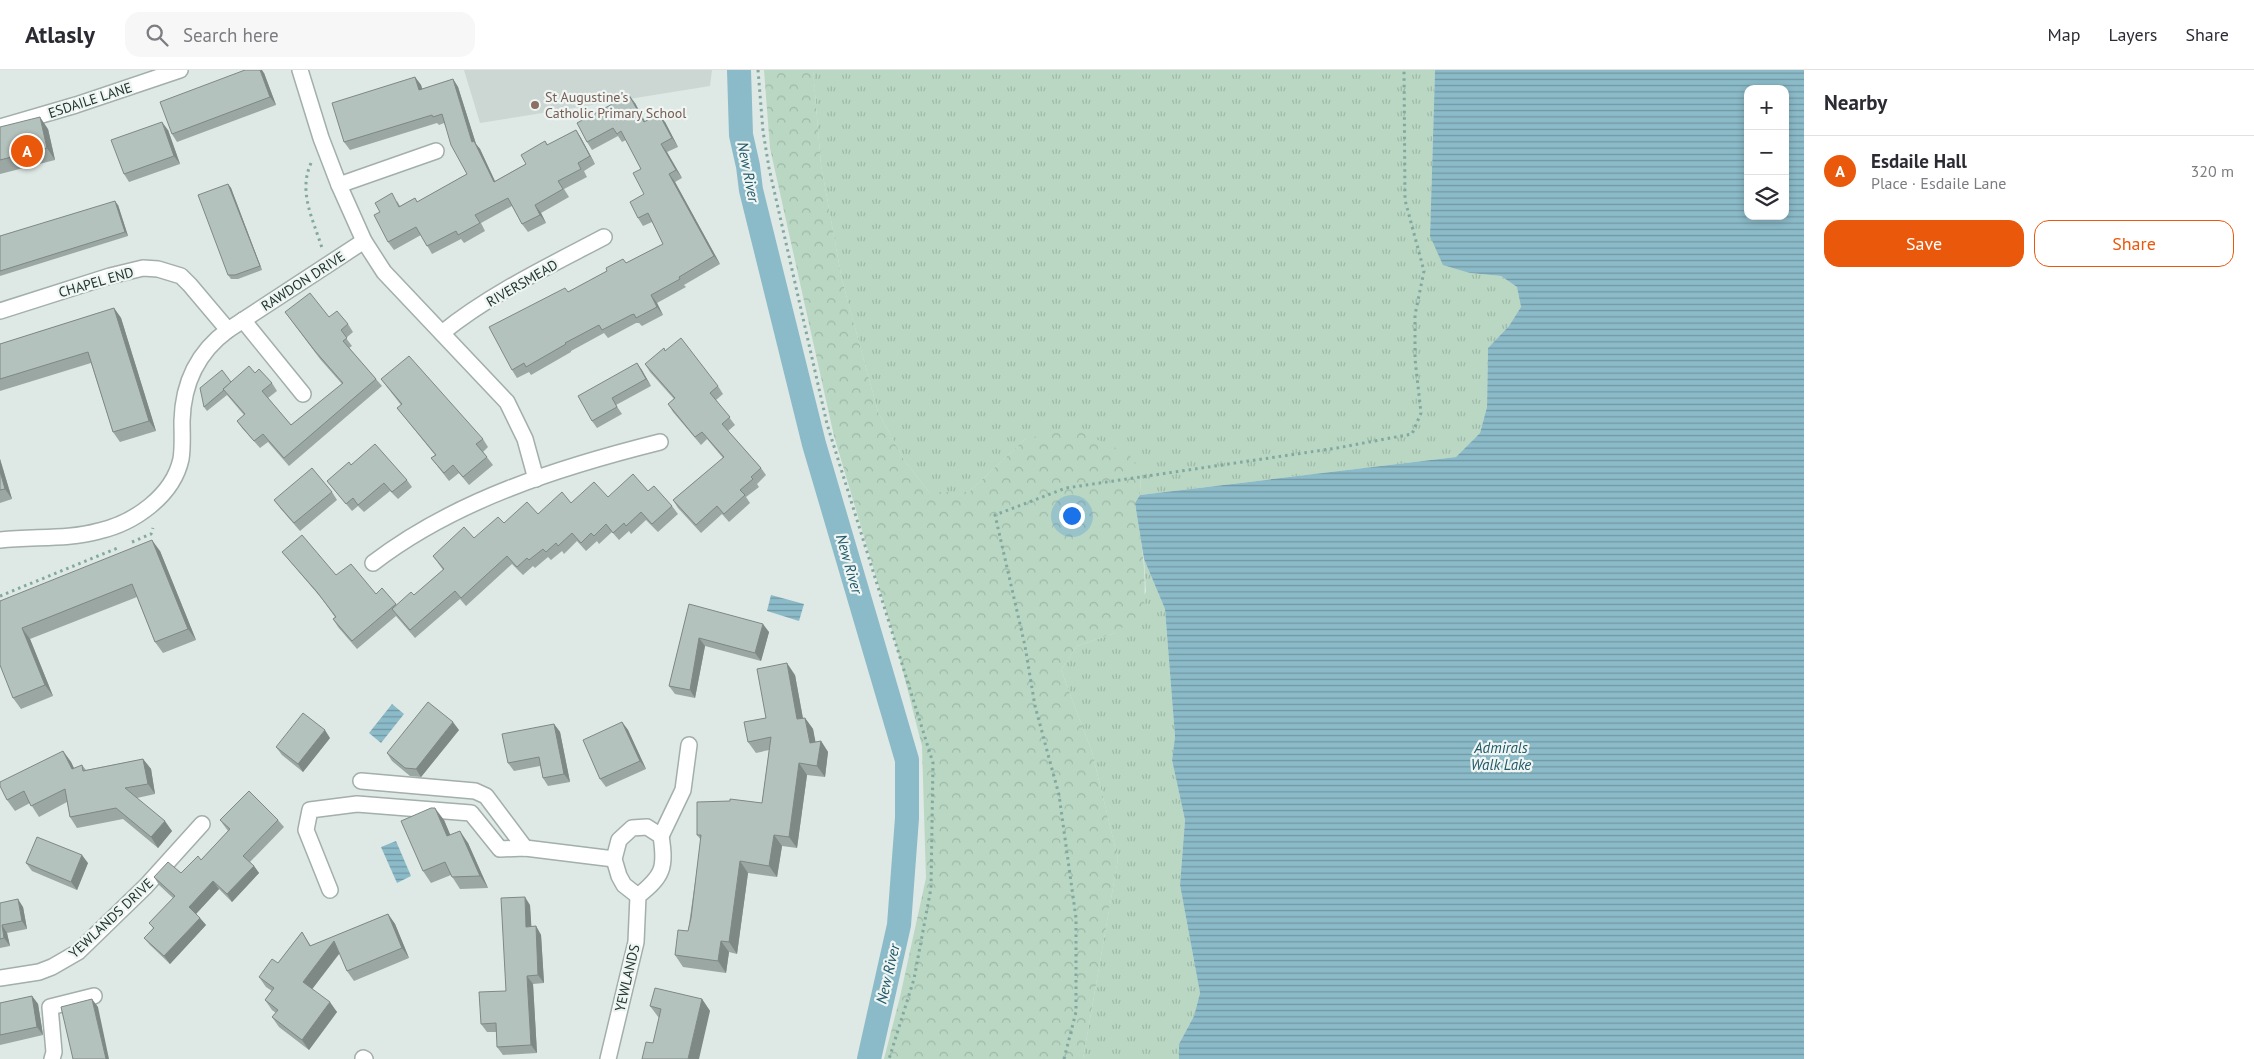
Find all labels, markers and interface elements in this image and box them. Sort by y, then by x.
search box [125,12,475,57]
text: Atlasly [25,19,95,50]
icon: search [143,21,171,49]
text: Search here [183,23,279,47]
text: Map [2048,23,2080,46]
text: Layers [2108,23,2157,46]
text: Share [2185,23,2229,46]
street label: ESDAILE LANE [46,78,134,122]
map controls [1744,85,1789,220]
button: + [1744,85,1789,130]
place label: St Augustine's Catholic Primary School [545,88,686,122]
text: Nearby [1824,89,1887,116]
marker: St Augustine's Catholic Primary School [529,99,541,111]
button: − [1744,130,1789,175]
pin: A [11,132,43,170]
water label: New River [733,140,764,205]
text: Esdaile Hall [1871,149,1967,173]
text: A [1835,161,1845,181]
text: 320 m [2191,161,2234,181]
text: Place · Esdaile Lane [1871,173,2006,193]
button: layers [1744,175,1789,220]
button: Save [1824,220,2024,267]
button: Share [2034,220,2234,267]
street label: RAWDON DRIVE [258,247,348,315]
street label: RIVERSMEAD [483,255,561,311]
street label: CHAPEL END [56,263,136,301]
your location [1059,503,1085,529]
water label: New River [832,532,867,597]
water label: Admirals Walk Lake [1471,738,1531,774]
street label: YEWLANDS DRIVE [65,874,157,962]
water label: New River [871,941,904,1006]
street label: YEWLANDS [611,943,643,1013]

